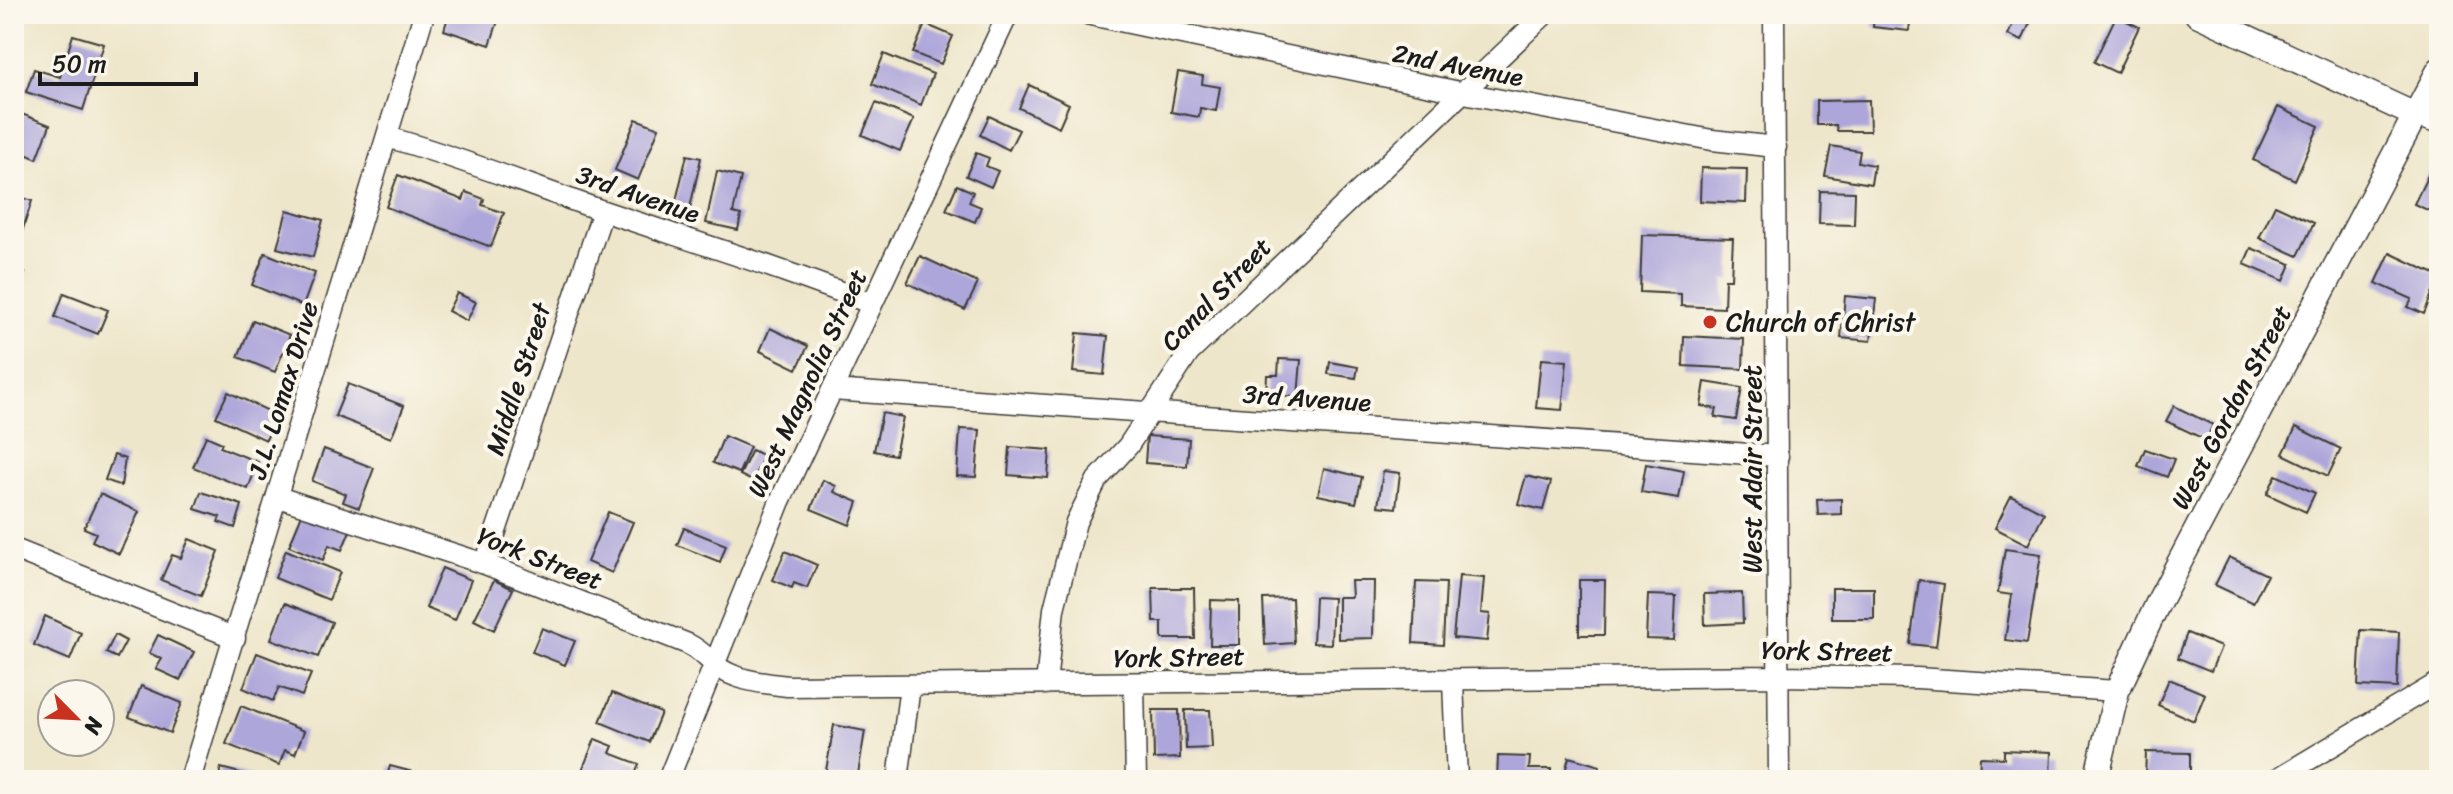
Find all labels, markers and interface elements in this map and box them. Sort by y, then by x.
street label: 2nd Avenue [1389,30,1528,100]
scale bar [40,36,196,86]
text: 50 m [52,43,107,85]
street label: 3rd Avenue [570,151,707,237]
street label: Canal Street [1149,226,1283,362]
street label: West Magnolia Street [734,261,880,505]
street label: J.L. Lomax Drive [234,295,332,486]
street label: Middle Street [472,295,565,461]
street label: West Gordon Street [2158,296,2304,518]
place label: Church of Christ [1726,299,1917,345]
marker: Church of Christ [1701,313,1719,331]
street label: West Adair Street [1729,365,1775,573]
street label: 3rd Avenue [1241,371,1373,425]
street label: York Street [470,513,610,603]
street label: York Street [1761,627,1893,675]
street label: York Street [1113,633,1245,681]
north arrow [36,678,116,758]
text: N [73,710,115,742]

